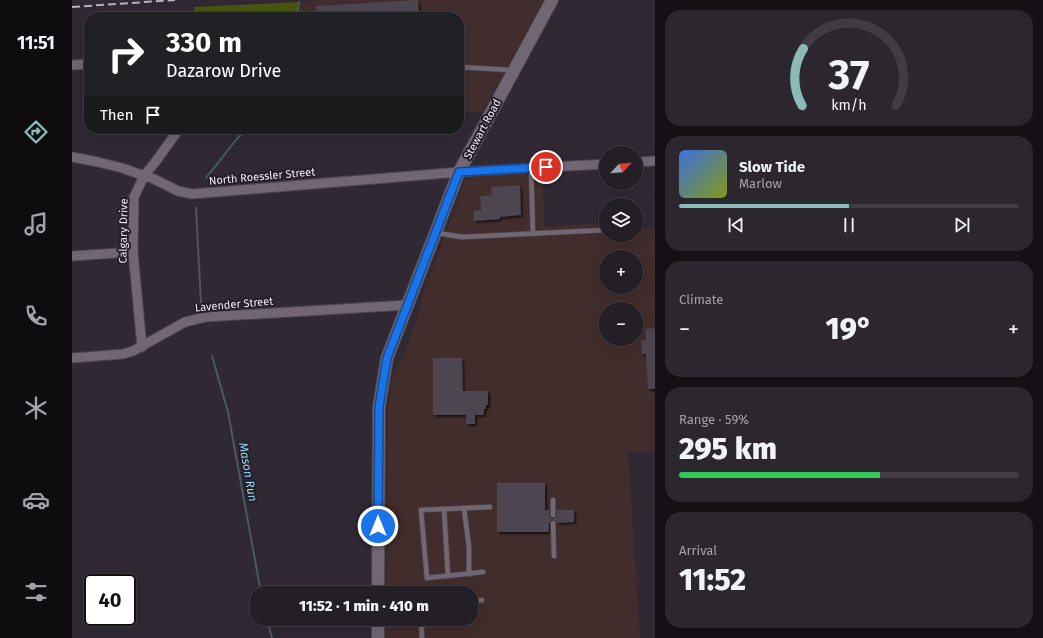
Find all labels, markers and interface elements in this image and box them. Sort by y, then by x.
text: 330 m [166,26,242,59]
icon: right [100,28,152,80]
text: 11:51 [17,32,55,54]
text: 37 [828,50,869,100]
text: Dazarow Drive [166,60,281,82]
text: km/h [831,96,867,113]
street label: Stewart Road [461,97,504,161]
icon: arrive [142,104,164,126]
text: Then [100,106,134,124]
icon: directions [22,118,50,146]
north arrow [599,146,643,190]
map controls [599,146,643,346]
pin [529,150,563,184]
icon: arrive [535,156,557,178]
text: Slow Tide [739,158,805,176]
street label: North Roessler Street [208,165,316,188]
text: Marlow [739,176,782,191]
street label: Calgary Drive [116,198,131,264]
button: layers [599,198,643,242]
icon: music [22,210,50,238]
icon: previous [725,214,747,236]
icon: pause [838,214,860,236]
icon: next [951,214,973,236]
button: + [599,250,643,294]
text: Climate [679,292,723,307]
street label: Lavender Street [194,295,274,314]
icon: phone [22,302,50,330]
button: − [599,302,643,346]
text: 19° [826,311,872,347]
text: − [679,316,690,343]
text: + [1008,316,1019,343]
icon: climate [22,394,50,422]
text: Range · 59% [679,412,749,427]
text: 295 km [679,431,777,467]
water label: Mason Run [236,441,260,503]
icon: car [22,486,50,514]
position arrow [357,505,399,547]
text: Arrival [679,543,717,558]
text: 11:52 [679,562,746,598]
speed limit sign: 40 [84,574,136,626]
icon: filters [22,578,50,606]
text: 11:52 · 1 min · 410 m [299,597,429,615]

